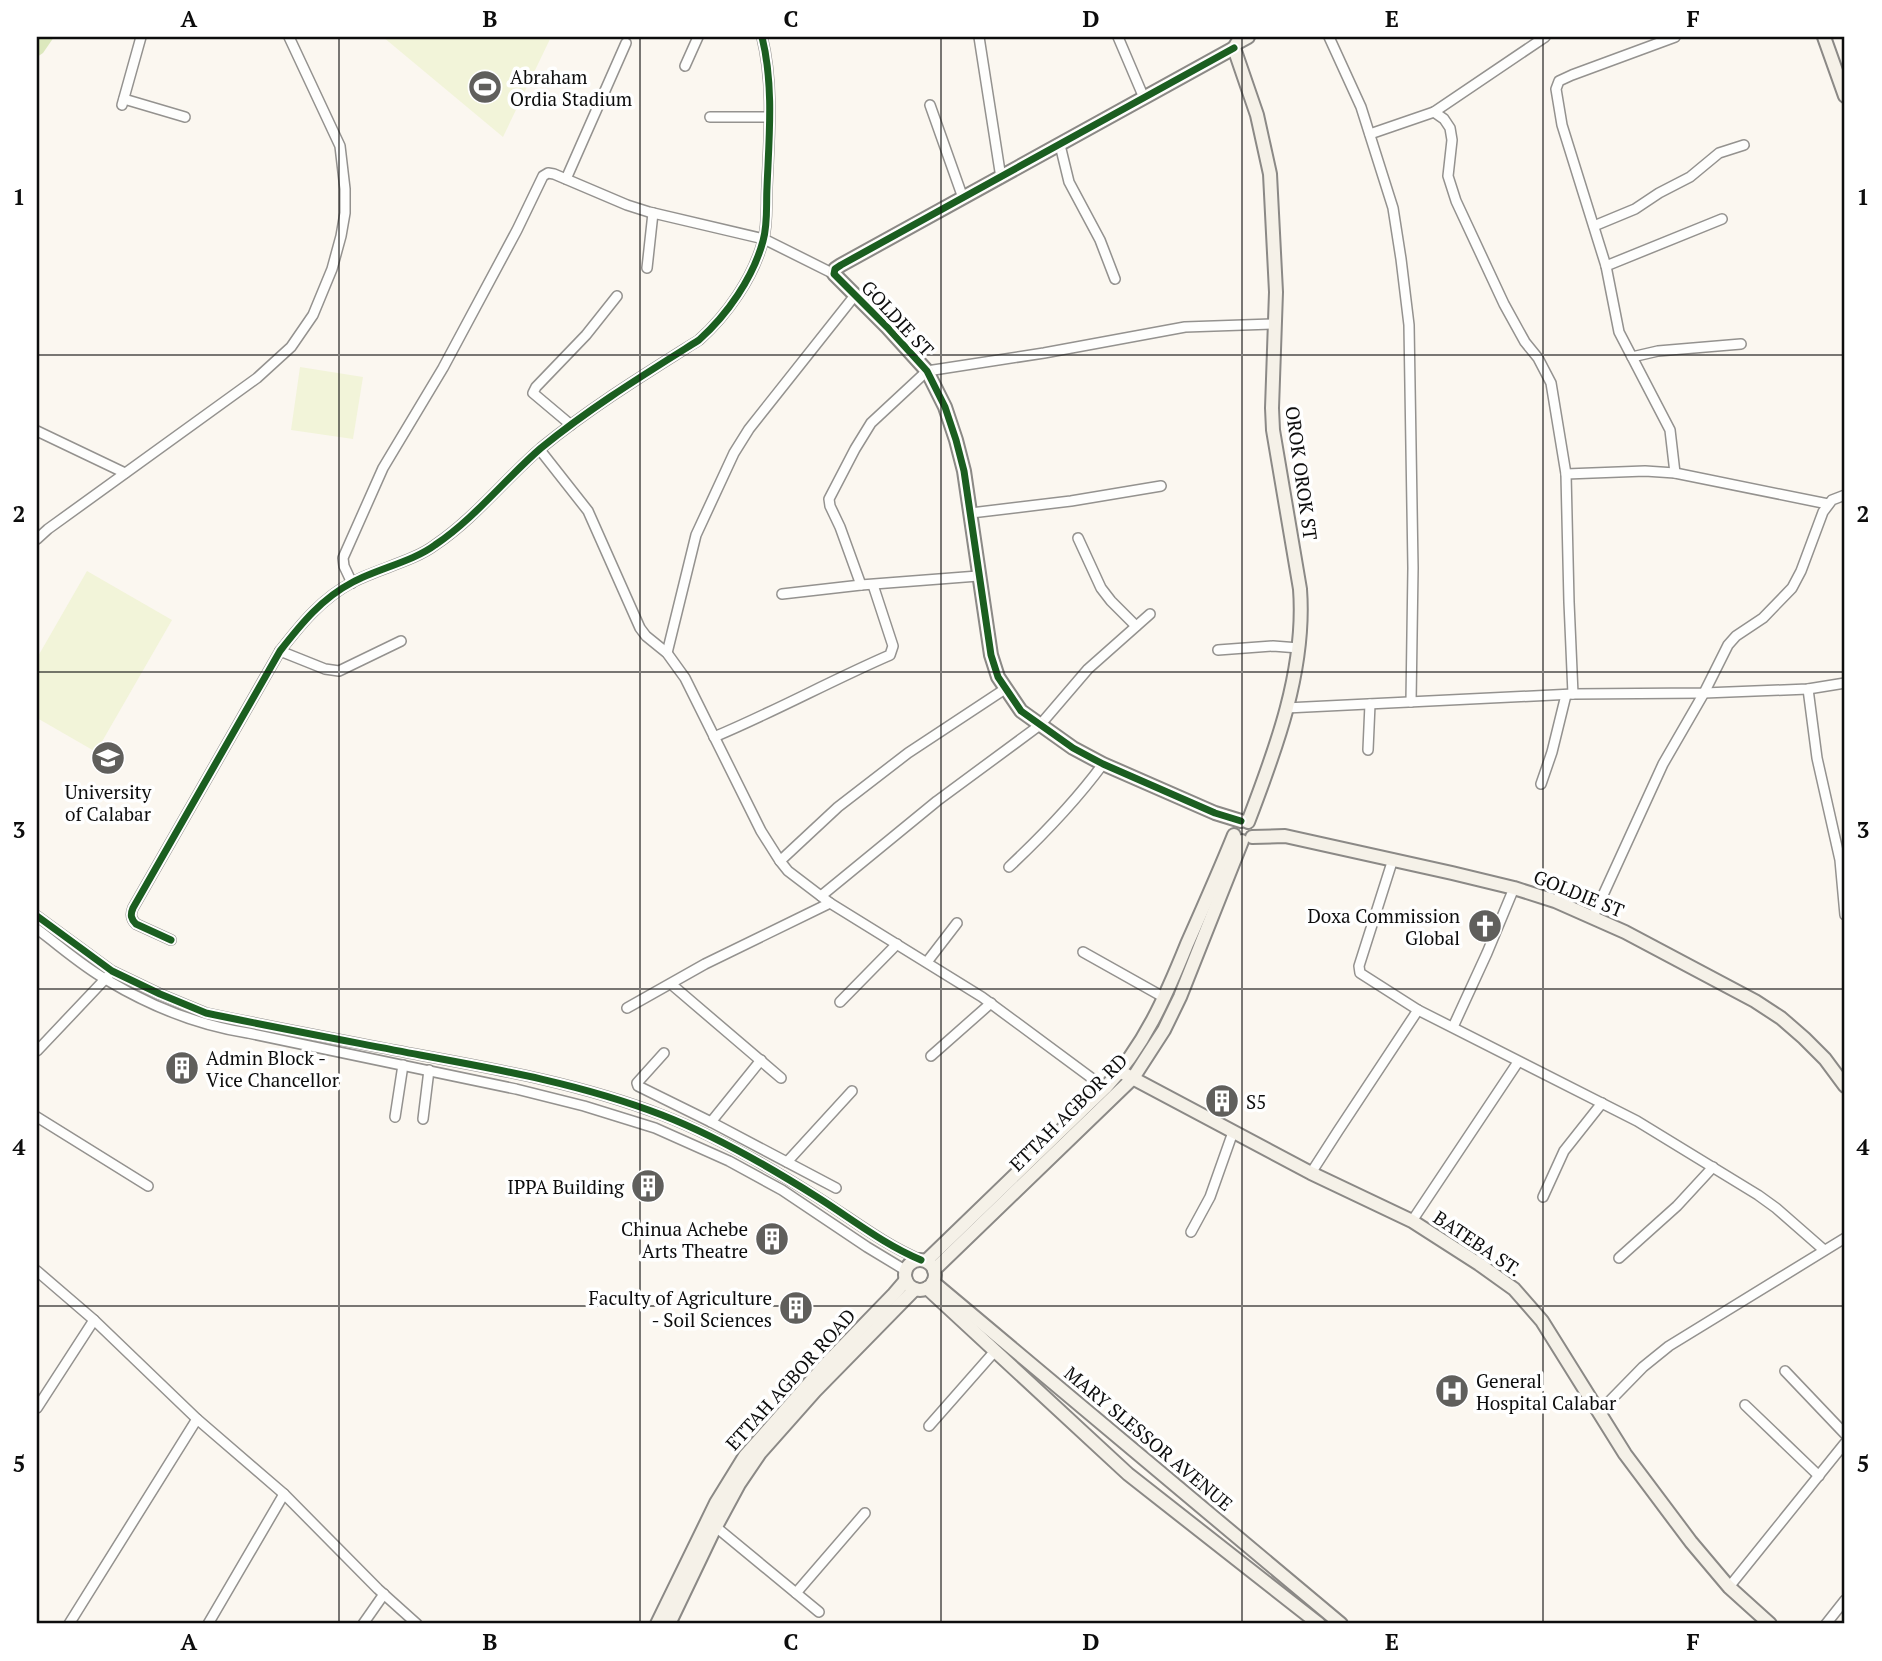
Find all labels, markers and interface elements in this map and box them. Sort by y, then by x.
text: A [181,3,198,34]
text: B [483,3,498,34]
text: C [784,3,799,34]
text: D [1083,3,1100,34]
text: E [1385,3,1399,34]
text: F [1686,3,1700,34]
place label: Abraham Ordia Stadium [510,64,633,111]
sports icon: Abraham Ordia Stadium [466,68,504,106]
text: 1 [13,181,26,212]
text: 1 [1857,181,1870,212]
street label: GOLDIE ST [856,275,940,362]
street label: OROK OROK ST [1280,404,1324,542]
text: 2 [13,498,26,529]
text: 2 [1857,498,1870,529]
school or university icon: University of Calabar [89,739,127,777]
place label: University of Calabar [65,779,152,826]
text: 3 [13,814,26,845]
text: 3 [1857,814,1870,845]
street label: GOLDIE ST [1530,864,1628,923]
place label: Doxa Commission Global [1307,903,1460,950]
church icon: Doxa Commission Global [1466,907,1504,945]
place label: Admin Block - Vice Chancellor [206,1045,340,1092]
street label: ETTAH AGBOR RD [1004,1048,1132,1176]
building icon: Admin Block - Vice Chancellor [163,1049,201,1087]
building icon: S5 [1203,1082,1241,1120]
place label: S5 [1246,1089,1266,1114]
text: 4 [13,1131,26,1162]
text: 4 [1857,1131,1870,1162]
building icon: IPPA Building [629,1167,667,1205]
place label: IPPA Building [507,1174,625,1199]
street label: BATEBA ST. [1429,1204,1527,1282]
place label: Chinua Achebe Arts Theatre [621,1216,748,1263]
building icon: Chinua Achebe Arts Theatre [753,1220,791,1258]
place label: Faculty of Agriculture - Soil Sciences [588,1285,772,1332]
building icon: Faculty of Agriculture - Soil Sciences [777,1289,815,1327]
street label: ETTAH AGBOR ROAD [720,1303,860,1455]
street label: MARY SLESSOR AVENUE [1060,1360,1238,1516]
place label: General Hospital Calabar [1476,1368,1617,1415]
hospital icon: General Hospital Calabar [1433,1372,1471,1410]
text: 5 [13,1448,26,1479]
text: 5 [1857,1448,1870,1479]
text: A [181,1626,198,1657]
text: B [483,1626,498,1657]
text: C [784,1626,799,1657]
text: D [1083,1626,1100,1657]
text: E [1385,1626,1399,1657]
text: F [1686,1626,1700,1657]

